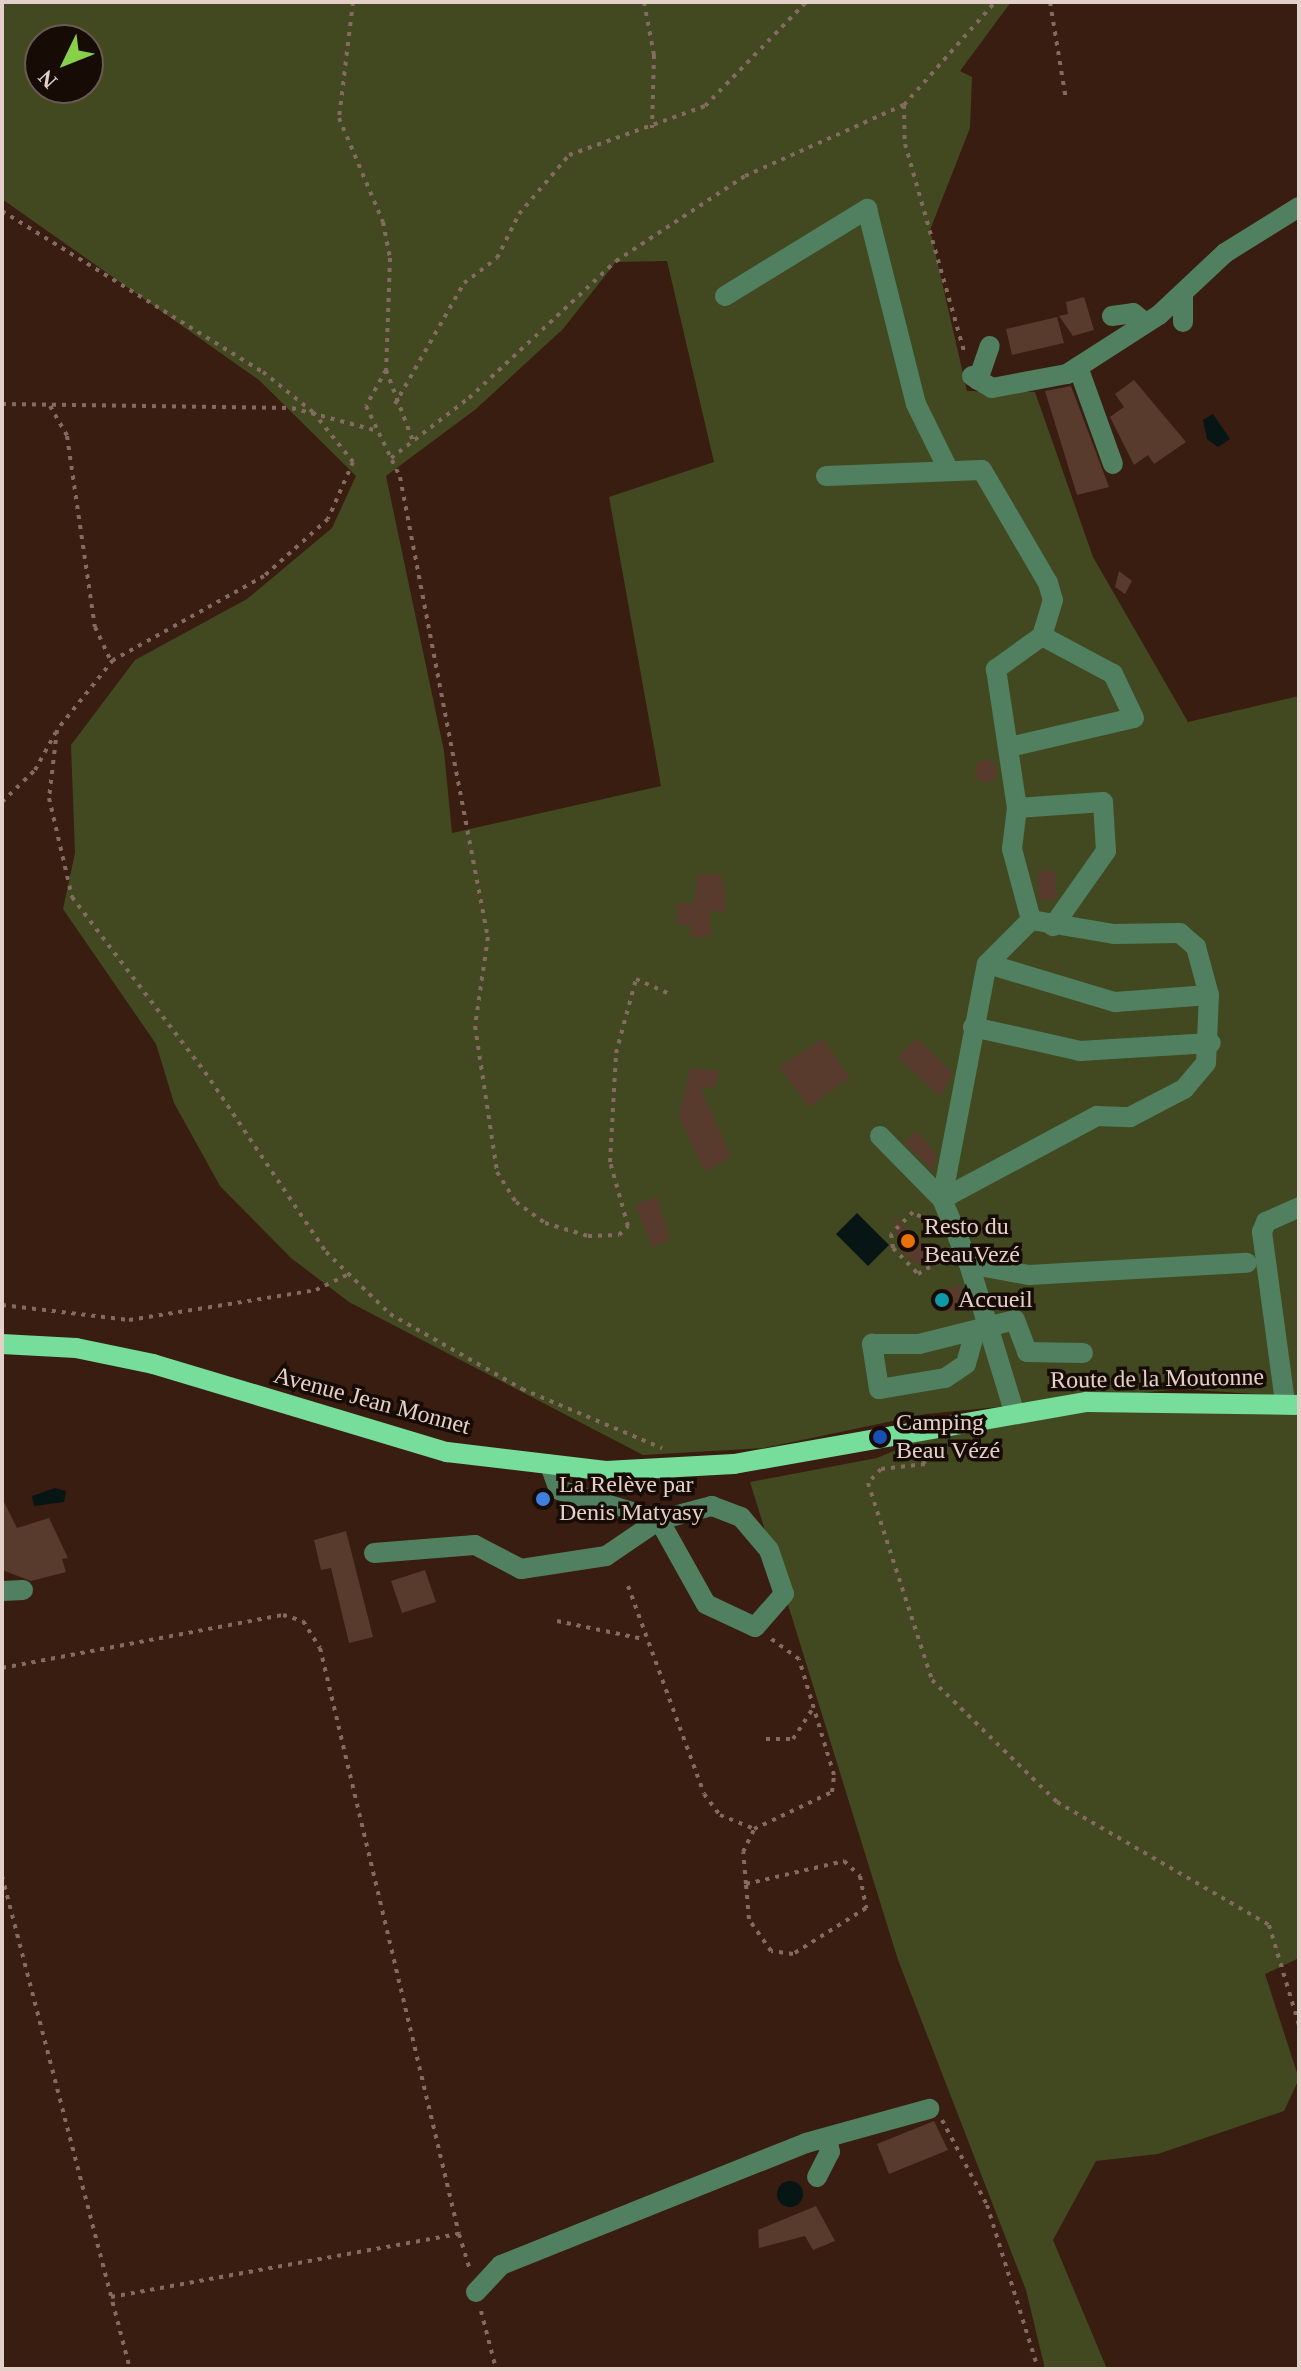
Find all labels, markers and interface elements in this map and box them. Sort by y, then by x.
north arrow [24,24,104,104]
text: N [33,65,62,94]
place label: Resto du BeauVezé [924,1213,1020,1269]
marker: Resto du BeauVezé [899,1232,917,1250]
place label: Accueil [958,1286,1033,1314]
marker: Accueil [933,1291,951,1309]
street label: Avenue Jean Monnet [271,1361,473,1441]
street label: Route de la Moutonne [1050,1363,1264,1395]
place label: Camping Beau Vézé [896,1409,1001,1465]
marker: Camping Beau Vézé [871,1428,889,1446]
place label: La Relève par Denis Matyasy [559,1471,704,1527]
marker: La Relève par Denis Matyasy [534,1490,552,1508]

